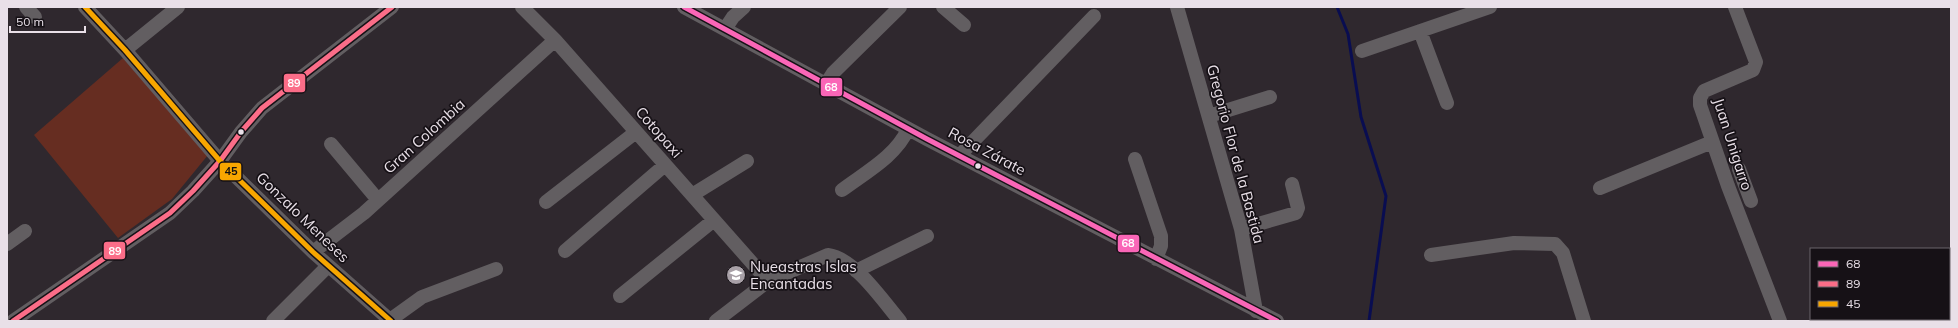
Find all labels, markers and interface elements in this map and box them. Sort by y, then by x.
scale bar [10,8,85,34]
text: 50 m [16,14,44,29]
street label: Gregorio Flor de la Bastida [1203,62,1269,246]
line badge: 89 [283,73,306,93]
text: 89 [287,76,301,90]
line badge: 68 [820,77,843,97]
text: 68 [824,80,838,94]
street label: Gran Colombia [379,94,469,178]
street label: Juan Unigarro [1709,95,1757,193]
street label: Cotopaxi [632,103,686,161]
street label: Rosa Zárate [945,123,1029,179]
unlabelled marker [236,127,246,137]
unlabelled marker [973,161,983,171]
line badge: 45 [219,162,242,181]
text: 45 [224,164,238,178]
street label: Gonzalo Meneses [252,168,354,266]
line badge: 68 [1117,234,1140,253]
text: 68 [1121,236,1135,250]
line badge: 89 [103,241,126,260]
text: 89 [108,244,122,258]
legend [1810,248,1950,320]
text: 68 [1846,256,1860,271]
place label: Nueastras Islas Encantadas [750,257,857,293]
school or university icon: Nueastras Islas Encantadas [725,264,747,286]
text: 89 [1846,276,1860,291]
text: 45 [1846,296,1860,311]

